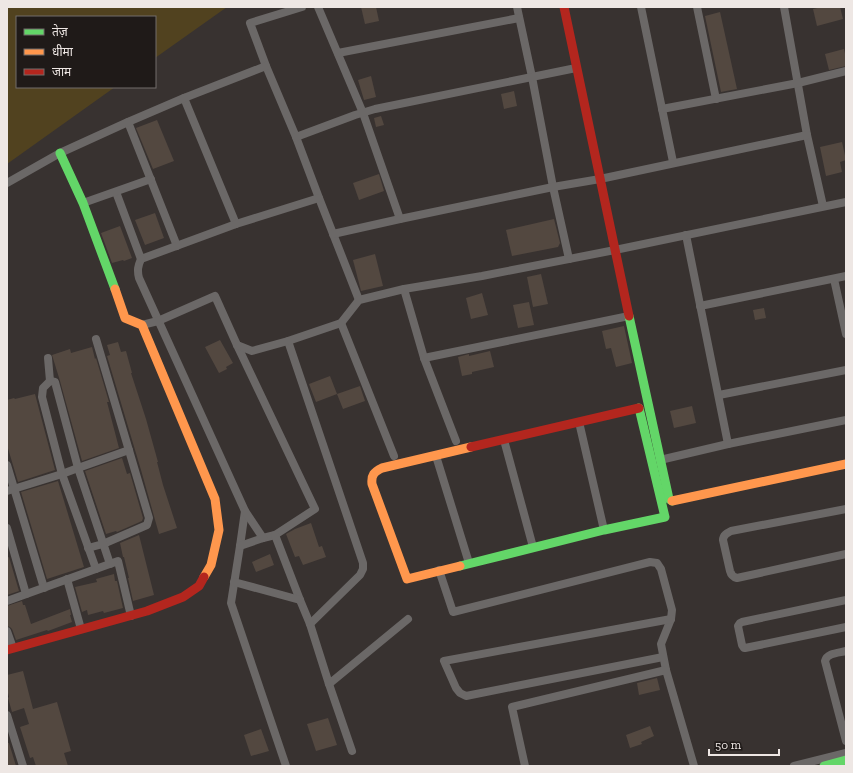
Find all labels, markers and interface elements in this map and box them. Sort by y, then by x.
legend [16,16,156,88]
text: तेज़ [52,24,69,39]
text: धीमा [52,44,74,59]
text: जाम [52,65,72,79]
scale bar [709,731,779,757]
text: 50 m [715,738,742,752]

